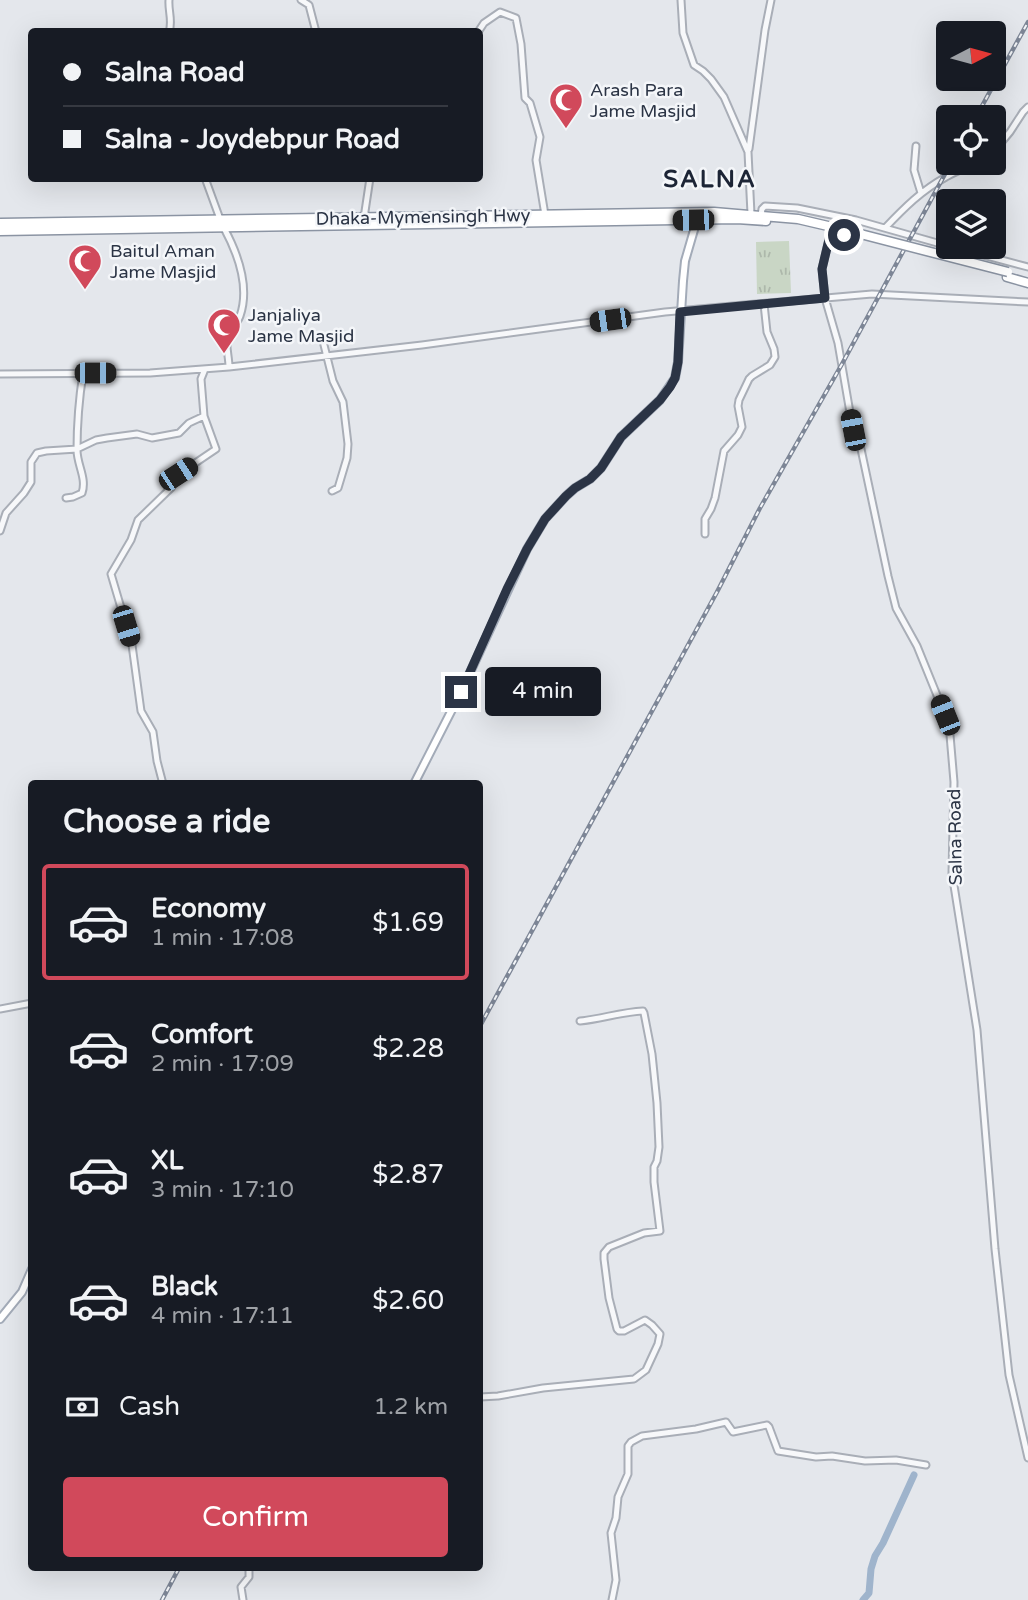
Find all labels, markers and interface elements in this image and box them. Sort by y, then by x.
north arrow [936,21,1006,91]
map controls [936,21,1006,259]
text: Salna Road [105,57,245,88]
place label: Arash Para Jame Masjid [590,79,696,122]
mosque icon: Arash Para Jame Masjid [547,81,585,130]
button: locate [936,105,1006,175]
text: Salna - Joydebpur Road [105,124,400,155]
district label: SALNA [663,165,757,194]
button: layers [936,189,1006,259]
street label: Dhaka-Mymensingh Hwy [316,204,531,230]
car [672,209,715,231]
route start [828,219,860,251]
place label: Baitul Aman Jame Masjid [110,240,216,283]
mosque icon: Baitul Aman Jame Masjid [66,242,104,291]
place label: Janjaliya Jame Masjid [248,304,354,347]
mosque icon: Janjaliya Jame Masjid [205,306,243,355]
car [588,307,633,333]
car [75,363,117,384]
car [839,407,868,453]
car [155,454,202,494]
car [110,603,143,649]
callout: 4 min [486,668,601,716]
route end [445,676,477,708]
text: 4 min [512,677,574,705]
car [928,692,963,738]
street label: Salna Road [943,788,967,886]
text: Choose a ride [63,803,270,841]
icon: car [67,891,130,954]
text: Economy [151,893,266,924]
text: $1.69 [372,907,444,938]
text: 1 min · 17:08 [151,924,294,952]
icon: car [67,1017,130,1080]
text: Comfort [151,1019,253,1050]
text: $2.28 [372,1033,444,1064]
text: 2 min · 17:09 [151,1050,294,1078]
icon: car [67,1143,130,1206]
text: XL [151,1145,183,1176]
text: $2.87 [372,1159,444,1190]
text: 3 min · 17:10 [151,1176,294,1204]
icon: car [67,1269,130,1332]
text: Black [151,1271,218,1302]
text: $2.60 [372,1285,444,1316]
text: 4 min · 17:11 [151,1302,294,1330]
icon: cash [63,1388,101,1426]
text: Cash [119,1391,180,1422]
text: 1.2 km [374,1393,448,1421]
button: Confirm [63,1477,448,1557]

